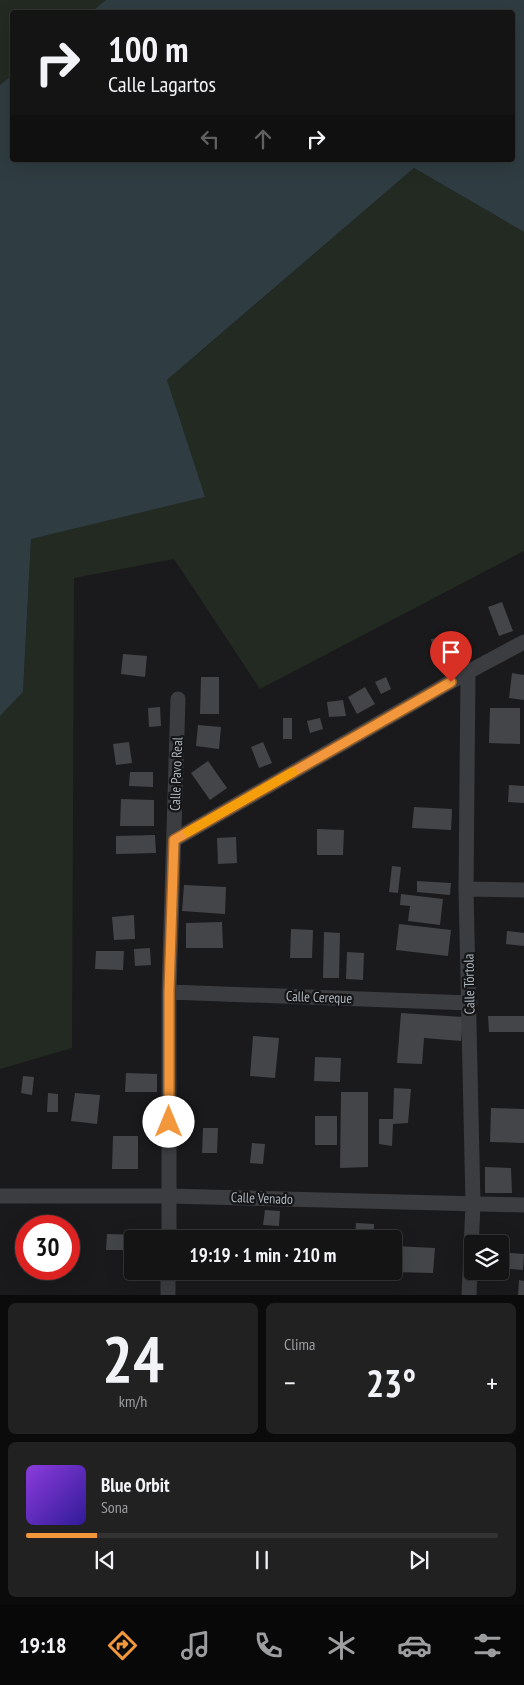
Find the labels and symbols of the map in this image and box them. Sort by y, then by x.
pin [430,631,472,682]
street label: Calle Pavo Real [166,736,186,811]
street label: Calle Tórtola [459,954,479,1014]
street label: Calle Cereque [286,987,353,1007]
position arrow [142,1095,194,1147]
street label: Calle Venado [231,1188,293,1208]
speed limit sign: 30 [15,1215,80,1280]

